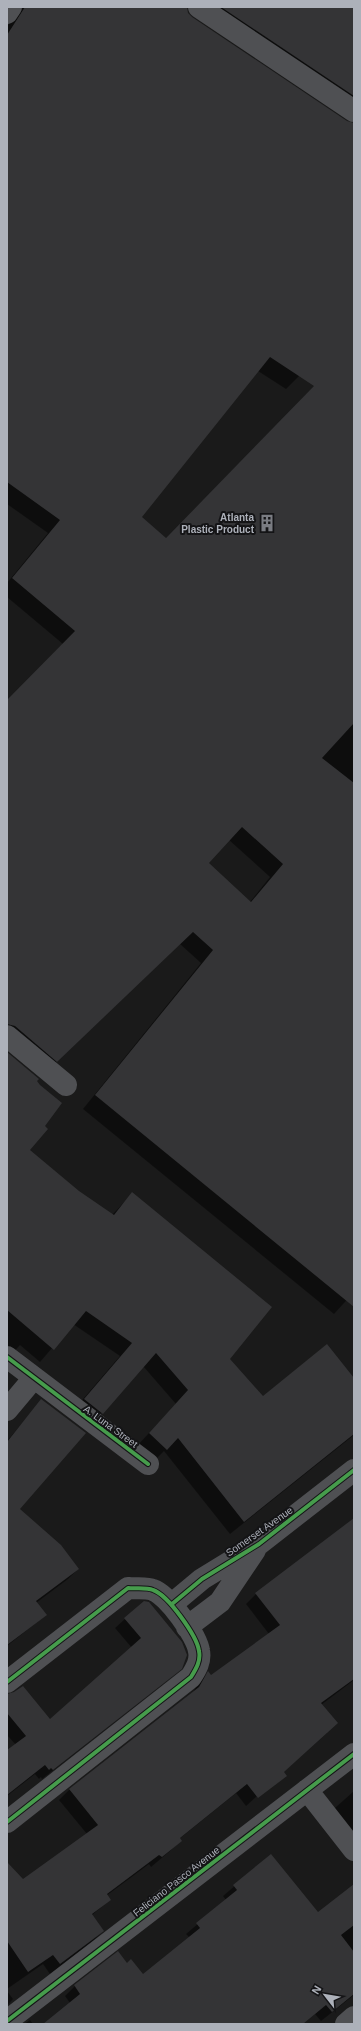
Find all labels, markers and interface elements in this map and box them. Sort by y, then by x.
place label: Atlanta Plastic Product [181,512,255,535]
building icon: Atlanta Plastic Product [257,513,277,533]
street label: A. Luna Street [82,1403,140,1450]
street label: Somerset Avenue [224,1504,295,1559]
street label: Feliciano Pasco Avenue [131,1844,222,1919]
north arrow [305,1975,345,2015]
text: N [309,1983,324,1996]

